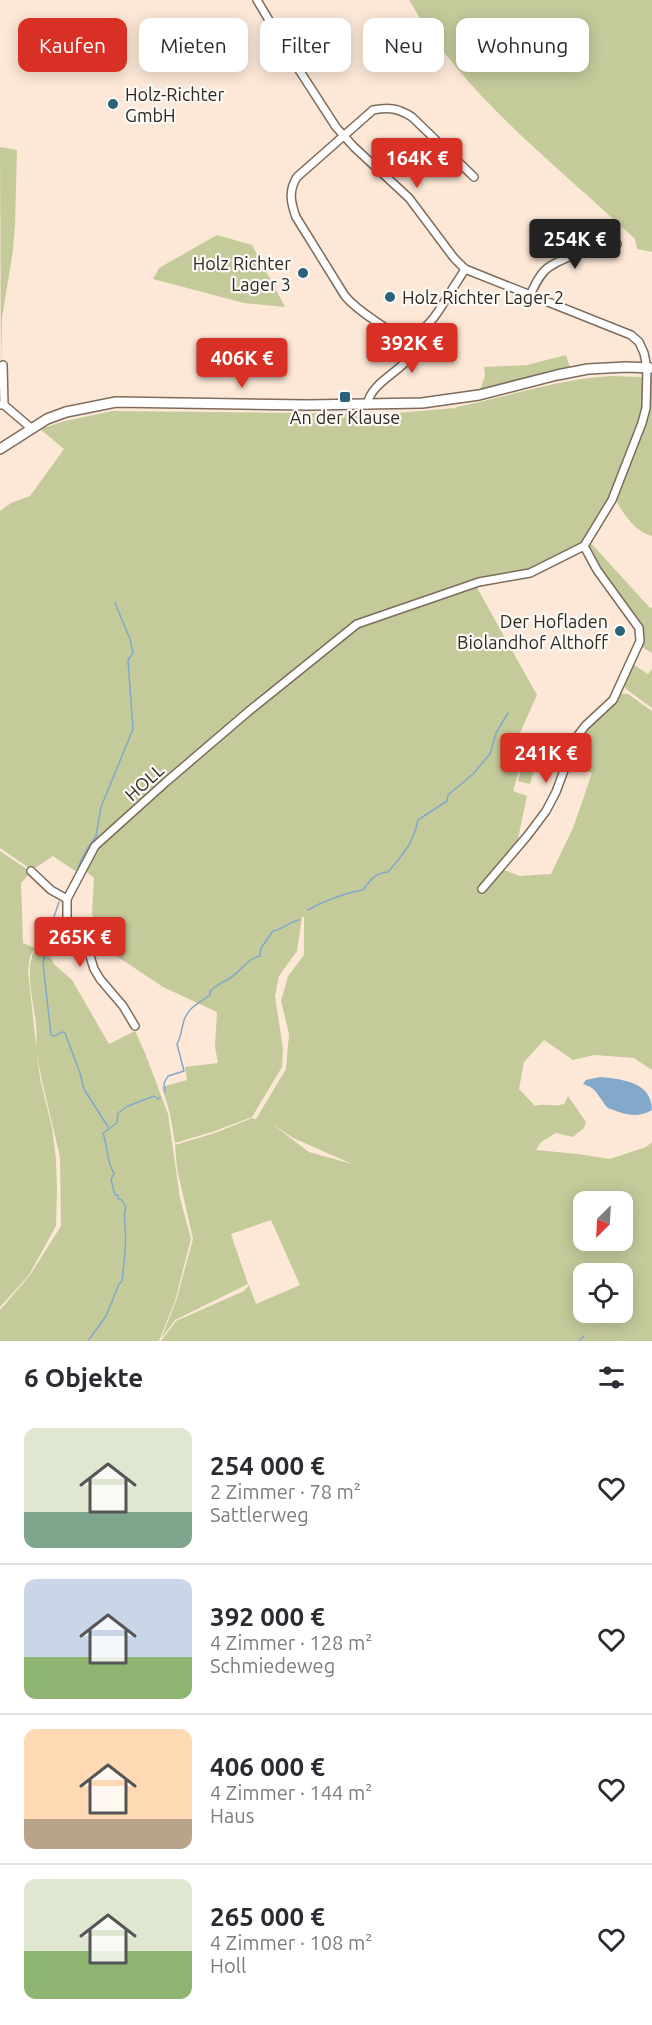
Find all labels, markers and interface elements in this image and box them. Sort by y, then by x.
chip: Kaufen [18,18,127,72]
chip: Mieten [139,18,248,72]
chip: Filter [260,18,351,72]
chip: Neu [363,18,444,72]
chip: Wohnung [456,18,589,72]
place label: Holz-Richter GmbH [125,84,225,125]
marker: Holz-Richter GmbH [106,97,120,111]
pin: 164K € [368,138,466,189]
text: 164K € [385,146,449,169]
pin: 254K € [526,219,624,270]
text: 254K € [543,227,607,250]
place label: Holz Richter Lager 3 [193,253,291,294]
marker: Holz Richter Lager 3 [296,266,310,280]
place label: Holz Richter Lager 2 [402,287,564,307]
marker: Holz Richter Lager 2 [383,290,397,304]
pin: 392K € [363,323,461,374]
text: 392K € [380,331,444,354]
pin: 406K € [193,338,291,389]
text: 406K € [210,346,274,369]
marker: An der Klause [338,390,352,404]
place label: An der Klause [290,407,400,427]
place label: Der Hofladen Biolandhof Althoff [457,611,608,652]
marker: Der Hofladen Biolandhof Althoff [613,624,627,638]
pin: 241K € [497,733,595,784]
text: 241K € [514,741,578,764]
street label: HOLL [121,760,167,804]
pin: 265K € [31,917,129,968]
text: 265K € [48,925,112,948]
north arrow [573,1191,633,1251]
map controls [573,1191,633,1323]
button: locate [573,1263,633,1323]
icon: filters [595,1361,628,1394]
text: 6 Objekte [24,1363,143,1392]
text: 254 000 € [210,1451,325,1480]
icon: home [72,1452,144,1524]
icon: heart [595,1472,628,1505]
text: 2 Zimmer · 78 m² [210,1480,361,1503]
text: Sattlerweg [210,1503,309,1526]
text: 392 000 € [210,1602,325,1631]
icon: home [72,1603,144,1675]
icon: heart [595,1623,628,1656]
text: 4 Zimmer · 128 m² [210,1631,372,1654]
text: Schmiedeweg [210,1654,335,1677]
text: 406 000 € [210,1752,325,1781]
icon: home [72,1753,144,1825]
icon: heart [595,1773,628,1806]
text: 4 Zimmer · 144 m² [210,1781,372,1804]
text: Haus [210,1804,254,1827]
text: 265 000 € [210,1902,325,1931]
icon: home [72,1903,144,1975]
icon: heart [595,1923,628,1956]
text: 4 Zimmer · 108 m² [210,1931,372,1954]
text: Holl [210,1954,246,1977]

